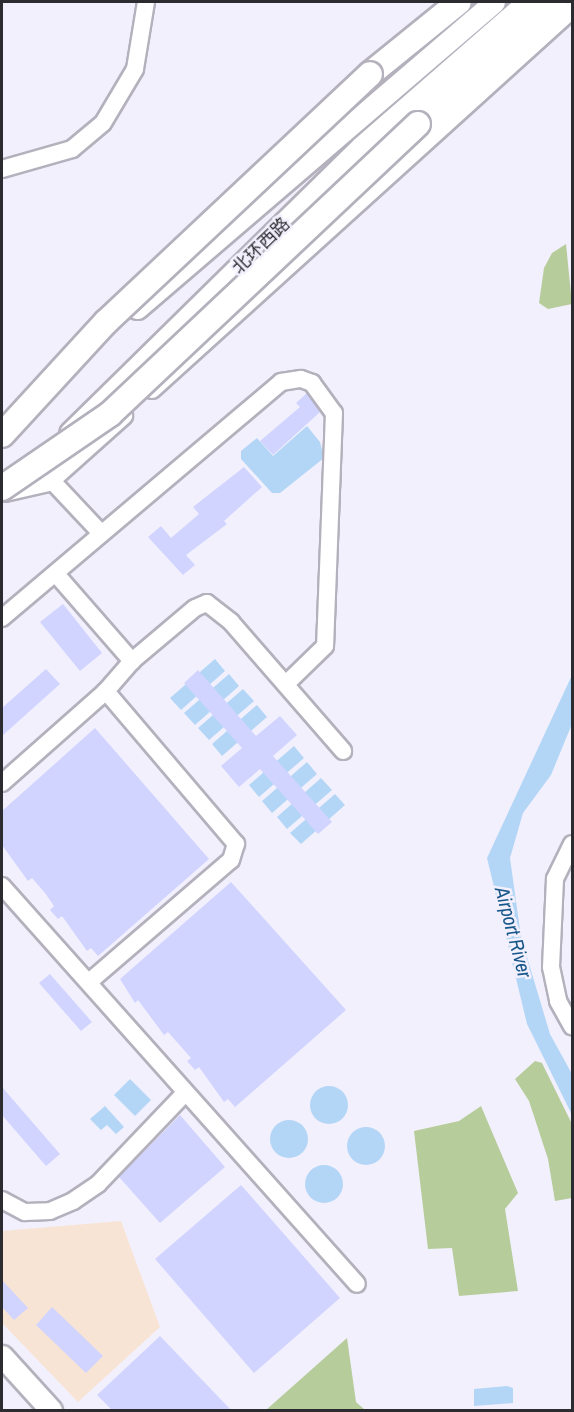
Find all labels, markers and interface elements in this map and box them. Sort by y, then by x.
street label: 北环西路 [228,213,294,279]
water label: Airport River [490,884,538,980]

